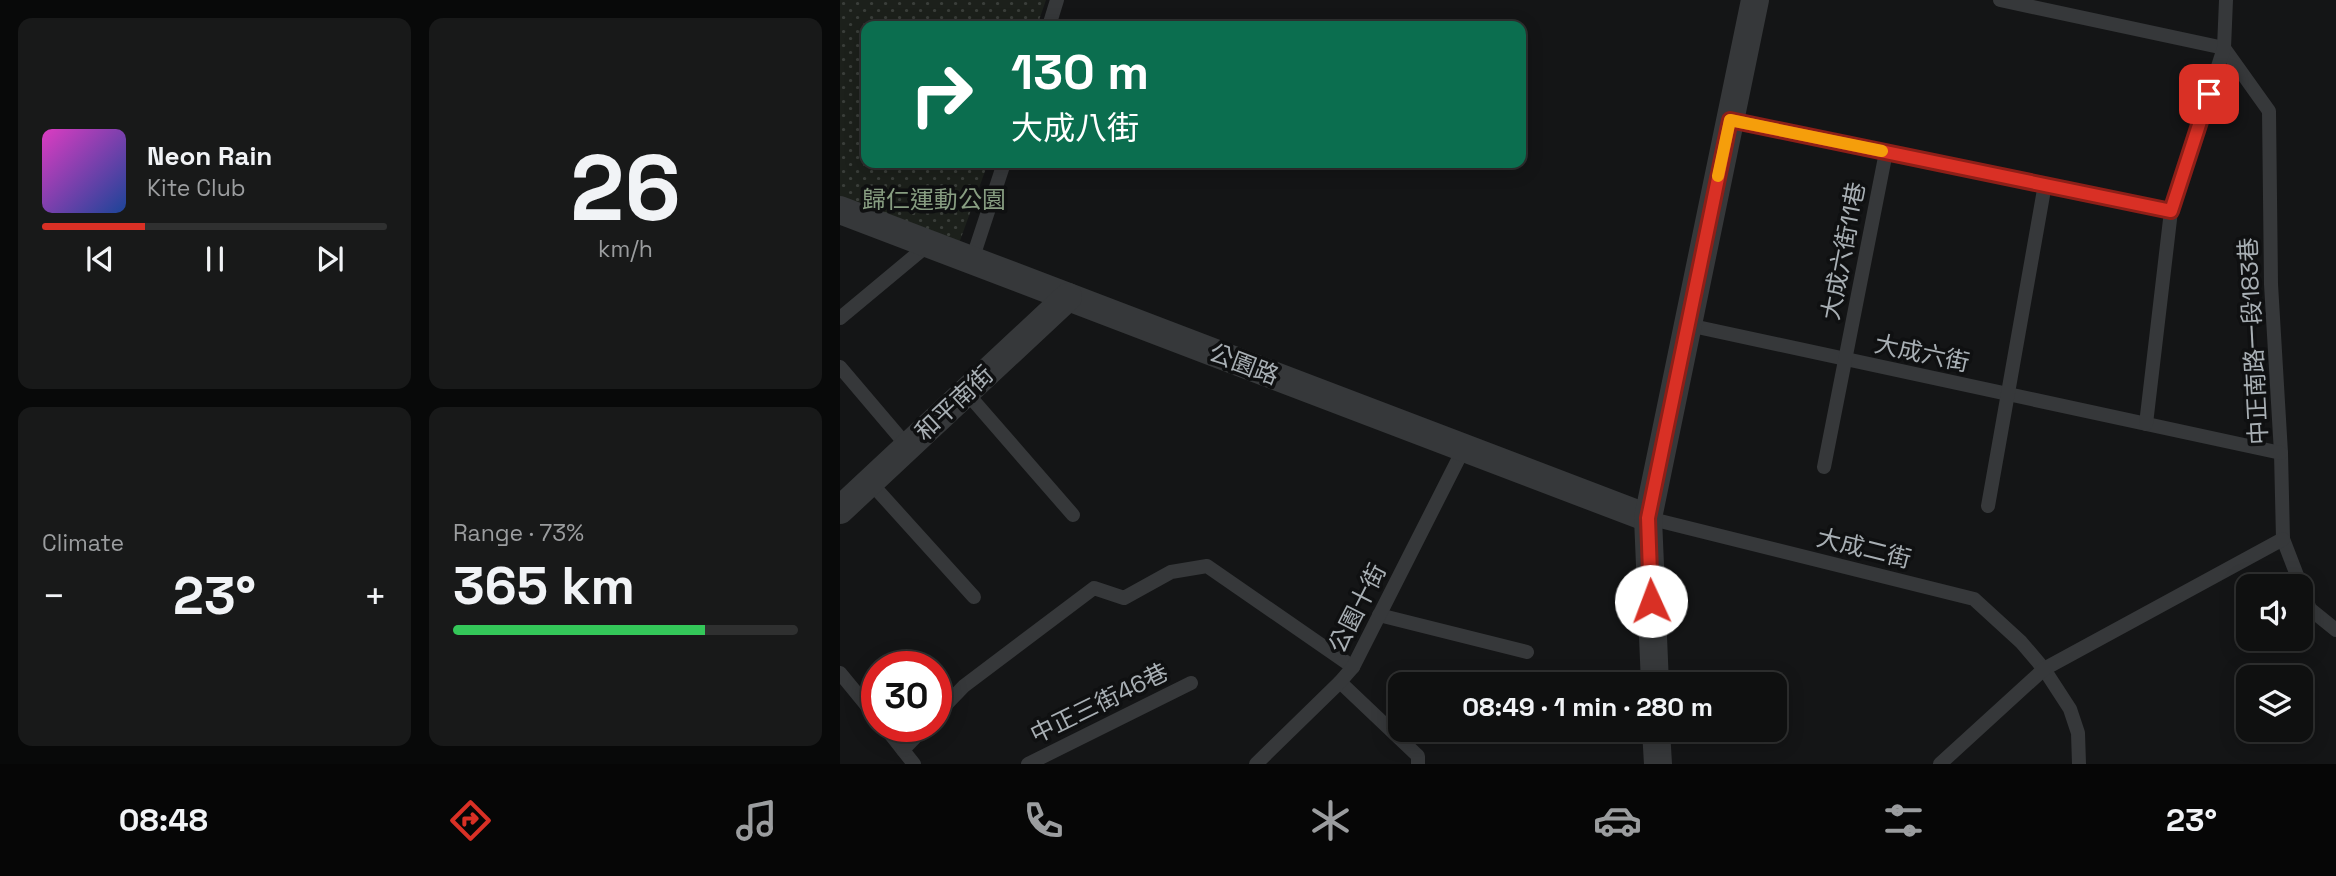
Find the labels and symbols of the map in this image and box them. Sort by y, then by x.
pin [2179,64,2239,124]
street label: 大成六街11巷 [1814,179,1872,323]
park label: 歸仁運動公園 [862,184,1006,215]
street label: 中正南路一段183巷 [2232,237,2274,445]
street label: 大成六街 [1872,328,1972,378]
street label: 公園路 [1205,337,1283,391]
street label: 和平南街 [908,359,1000,447]
street label: 大成二街 [1814,521,1914,575]
street label: 公園十街 [1321,558,1393,658]
position arrow [1614,564,1688,638]
speed limit sign: 30 [861,651,952,742]
street label: 中正三街46巷 [1025,656,1173,750]

